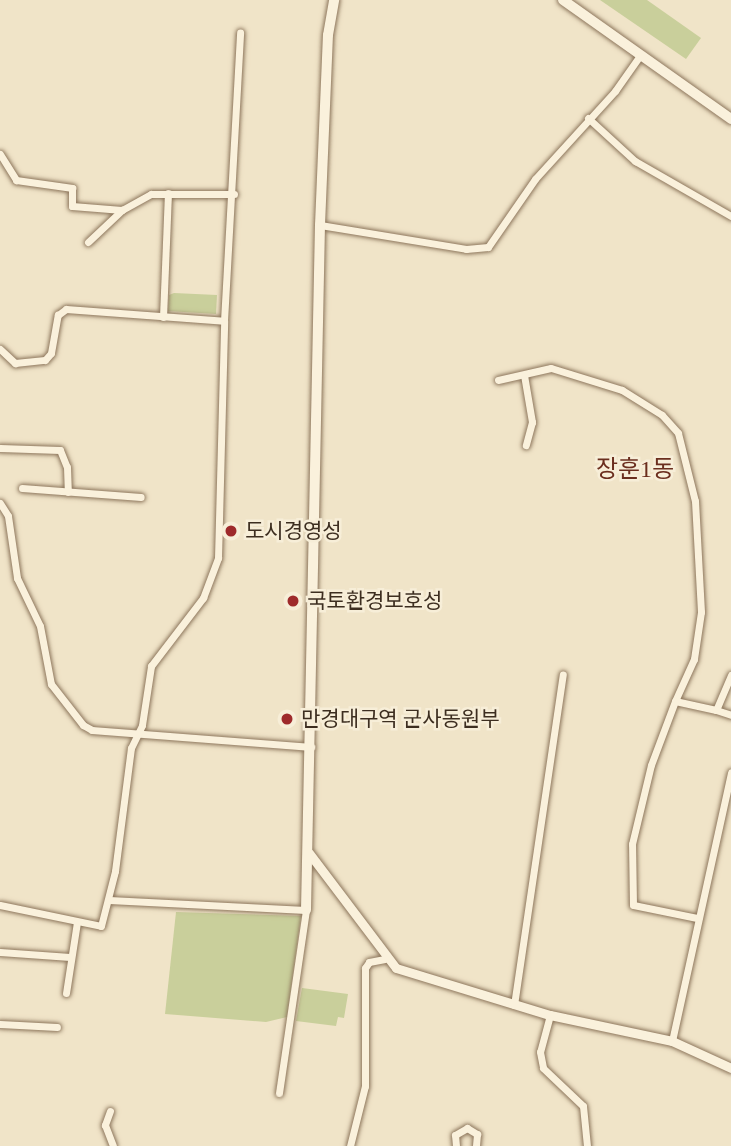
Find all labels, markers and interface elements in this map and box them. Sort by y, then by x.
district label: 장훈1동 [596,456,674,484]
place label: 도시경영성 [245,518,342,544]
marker: 도시경영성 [223,523,239,539]
place label: 국토환경보호성 [307,588,442,614]
marker: 국토환경보호성 [285,593,301,609]
place label: 만경대구역 군사동원부 [301,706,499,732]
marker: 만경대구역 군사동원부 [279,711,295,727]

